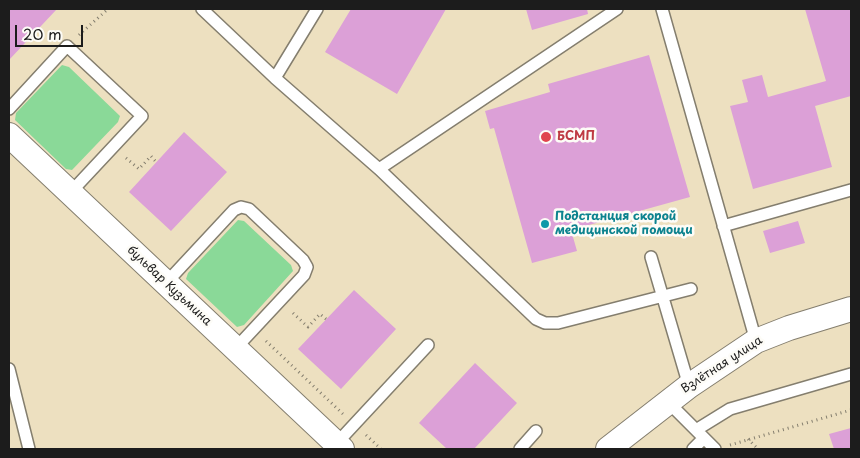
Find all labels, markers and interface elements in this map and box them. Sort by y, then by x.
scale bar [18,15,85,47]
text: 20 m [23,22,62,45]
marker: БСМП [539,130,553,144]
place label: БСМП [557,130,595,144]
place label: Подстанция скорой медицинской помощи [555,210,693,238]
marker: Подстанция скорой медицинской помощи [539,218,551,230]
street label: бульвар Кузьмина [124,243,214,329]
street label: Взлётная улица [679,333,765,397]

